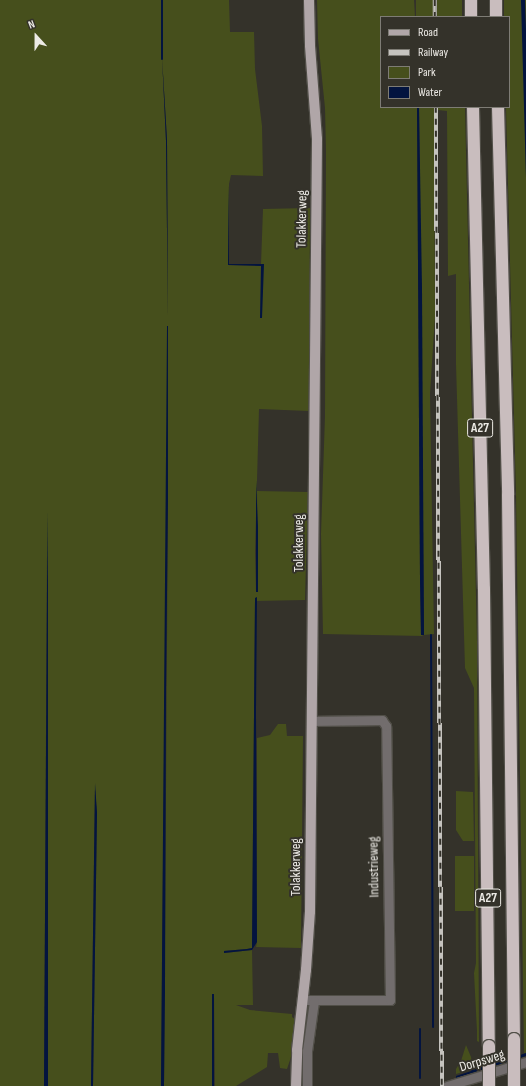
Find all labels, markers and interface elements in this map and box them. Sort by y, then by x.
north arrow [16,16,56,56]
legend [380,16,510,108]
text: N [26,17,37,31]
text: Road [418,25,438,40]
text: Railway [418,45,448,60]
text: Park [418,65,436,80]
text: Water [418,85,442,100]
street label: Tolakkerweg [293,190,311,248]
road number: A27 [467,417,493,439]
street label: Tolakkerweg [291,514,307,572]
street label: Industrieweg [365,836,383,898]
street label: Tolakkerweg [288,838,304,896]
road number: A27 [475,887,501,909]
street label: Dorpsweg [457,1046,507,1076]

